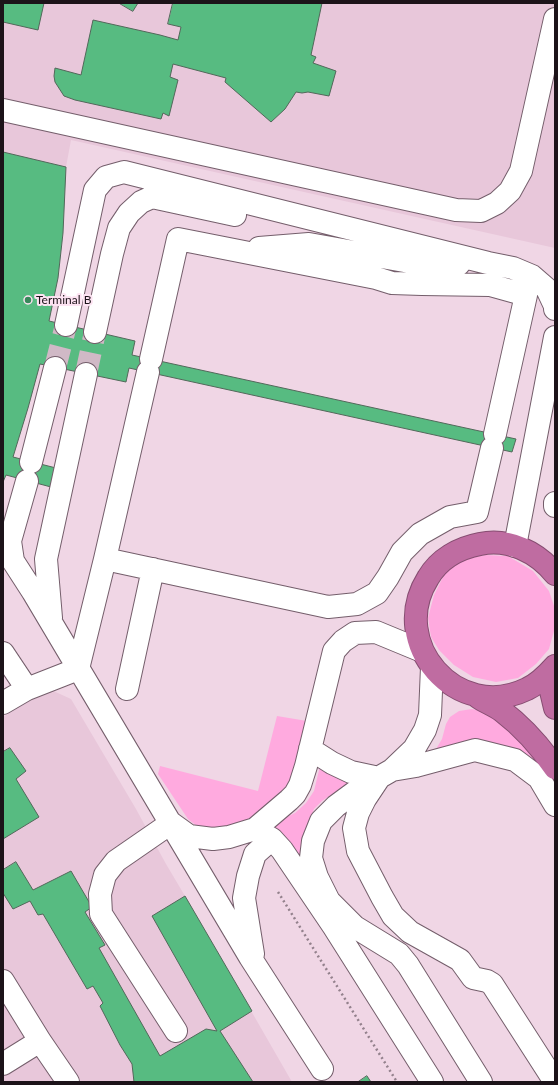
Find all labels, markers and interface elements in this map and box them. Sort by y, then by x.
place label: Terminal B [36,293,91,307]
marker: Terminal B [23,295,33,305]

